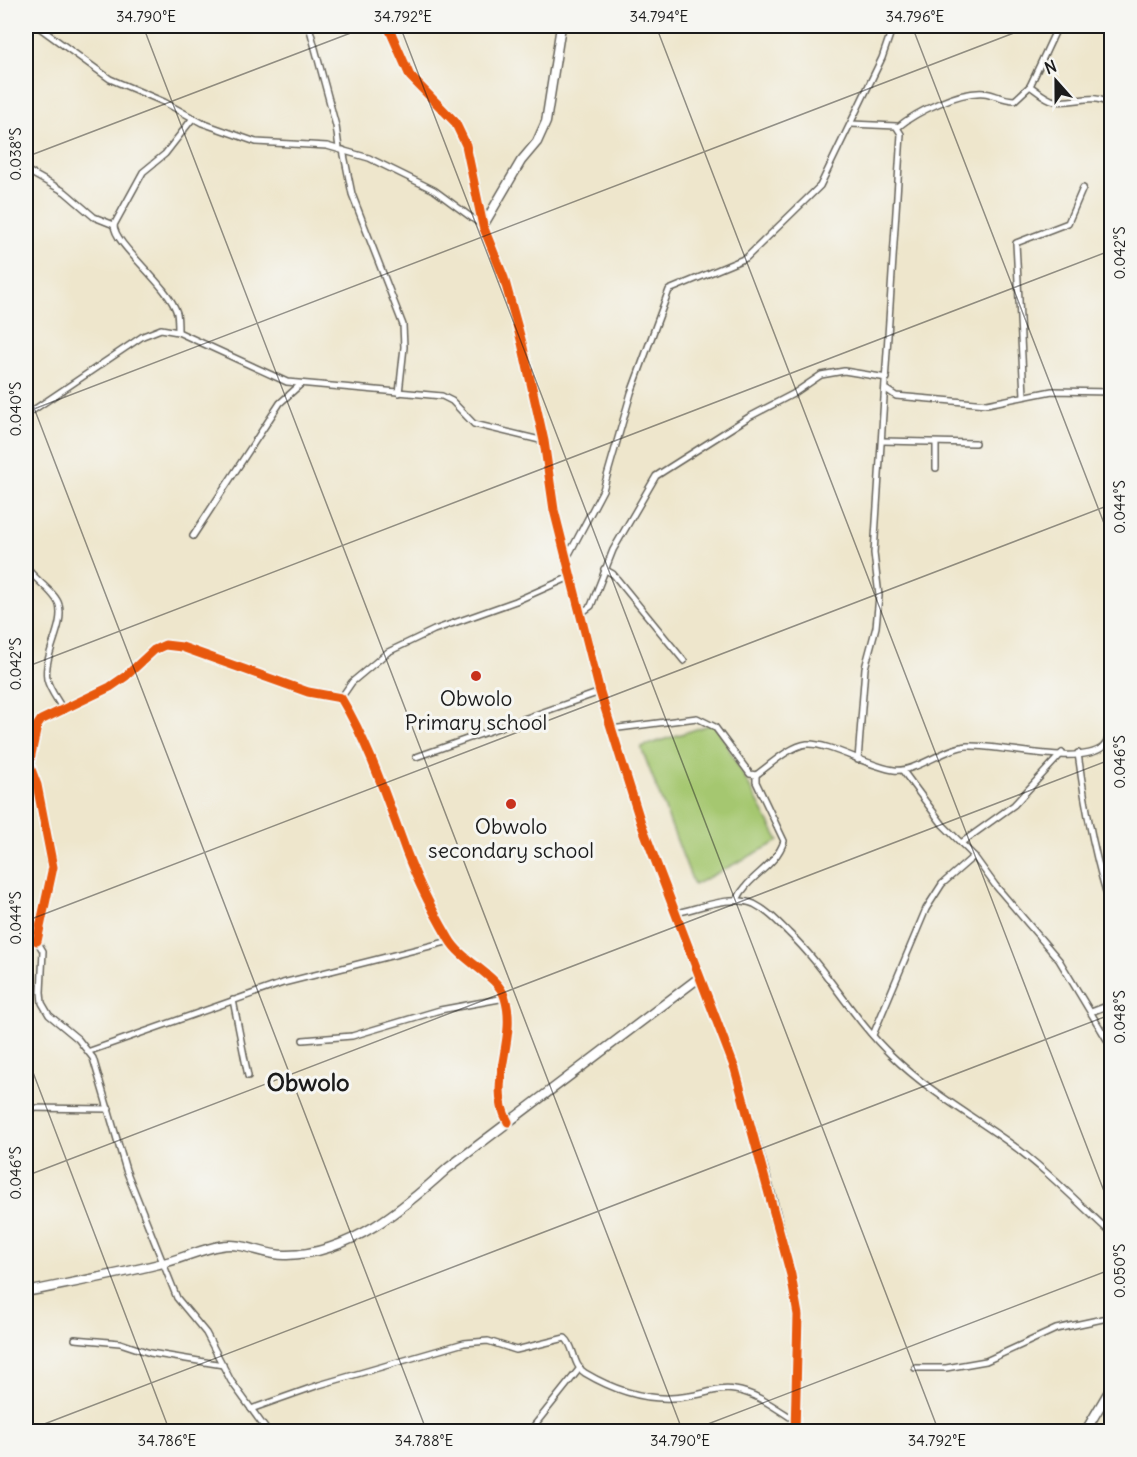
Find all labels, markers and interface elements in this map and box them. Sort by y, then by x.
text: 34.790°E [116,7,176,26]
text: 34.792°E [374,7,432,26]
text: 34.794°E [630,7,689,26]
text: 34.796°E [886,7,945,26]
north arrow [1026,51,1086,111]
text: N [1042,56,1059,78]
text: 0.038°S [6,127,25,181]
text: 0.042°S [1110,226,1129,280]
text: 0.040°S [6,382,25,436]
text: 0.044°S [1110,480,1129,534]
text: 0.042°S [6,637,25,691]
marker: Obwolo Primary school [469,669,483,683]
place label: Obwolo Primary school [405,685,547,736]
text: 0.046°S [1110,735,1129,789]
marker: Obwolo secondary school [504,797,518,811]
place label: Obwolo secondary school [428,813,594,864]
text: 0.044°S [6,891,25,945]
text: 0.048°S [1110,990,1129,1044]
district label: Obwolo [266,1067,350,1097]
text: 0.046°S [6,1146,25,1200]
text: 0.050°S [1110,1244,1129,1298]
text: 34.786°E [138,1431,197,1450]
text: 34.788°E [395,1431,454,1450]
text: 34.790°E [650,1431,710,1450]
text: 34.792°E [908,1431,966,1450]

